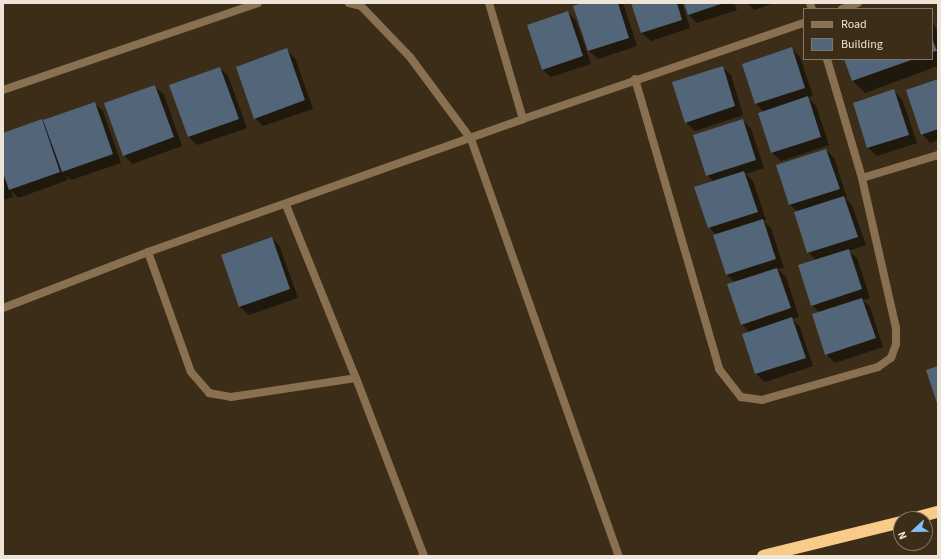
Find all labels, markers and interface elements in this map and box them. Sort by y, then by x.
legend [803,8,933,60]
text: Road [841,16,867,33]
text: Building [841,36,883,53]
north arrow [893,511,933,551]
text: N [894,529,911,542]

